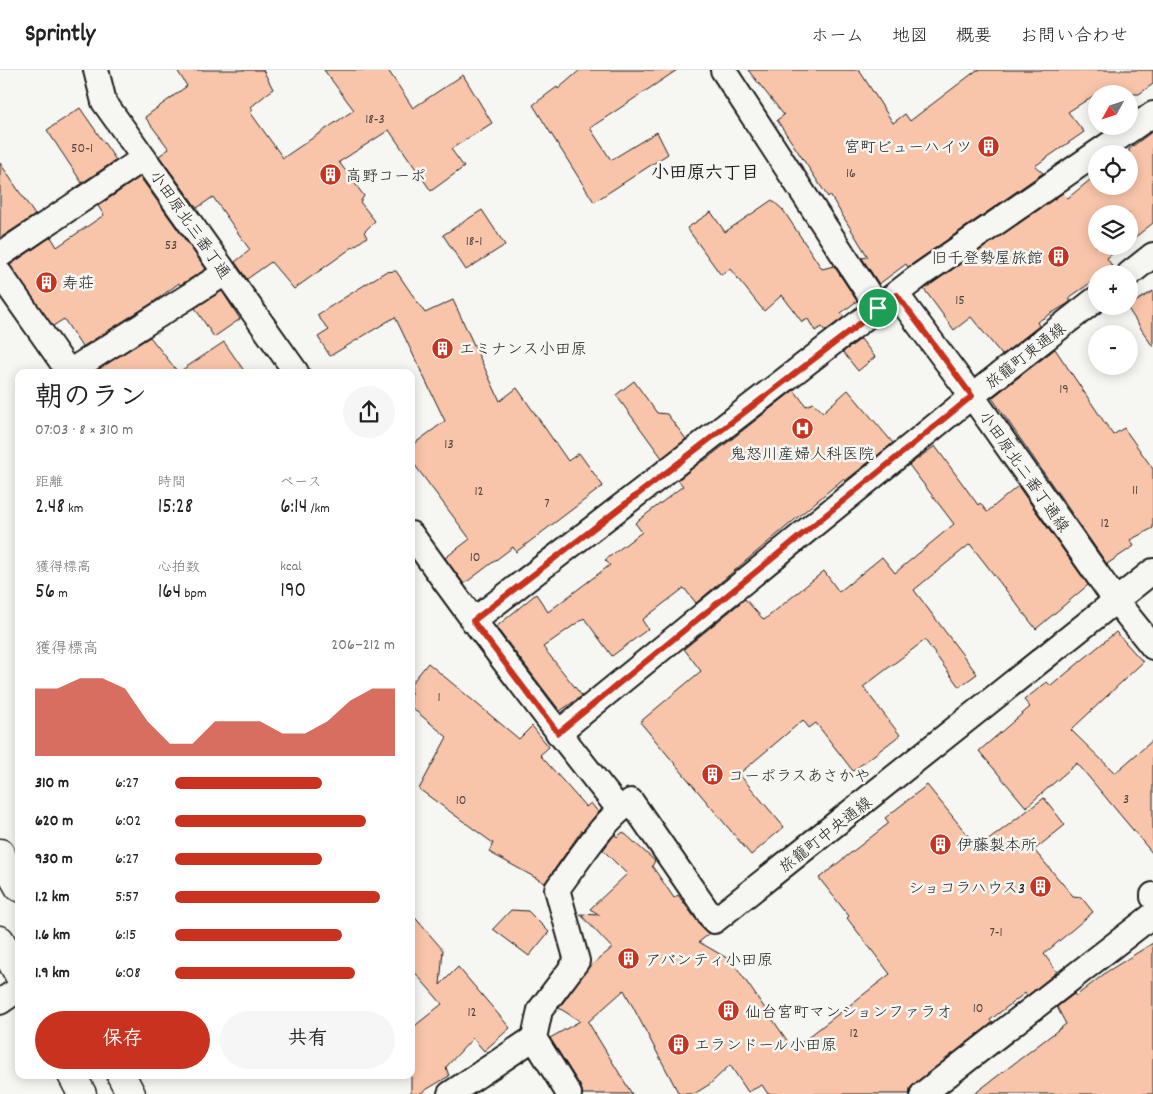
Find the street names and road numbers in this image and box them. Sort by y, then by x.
street label: 小田原北三番丁通 [143,166,235,284]
street label: 旅籠町東通線 [982,318,1071,396]
street label: 小田原北二番丁通線 [972,407,1074,538]
street label: 旅籠町中央通線 [775,792,878,880]

